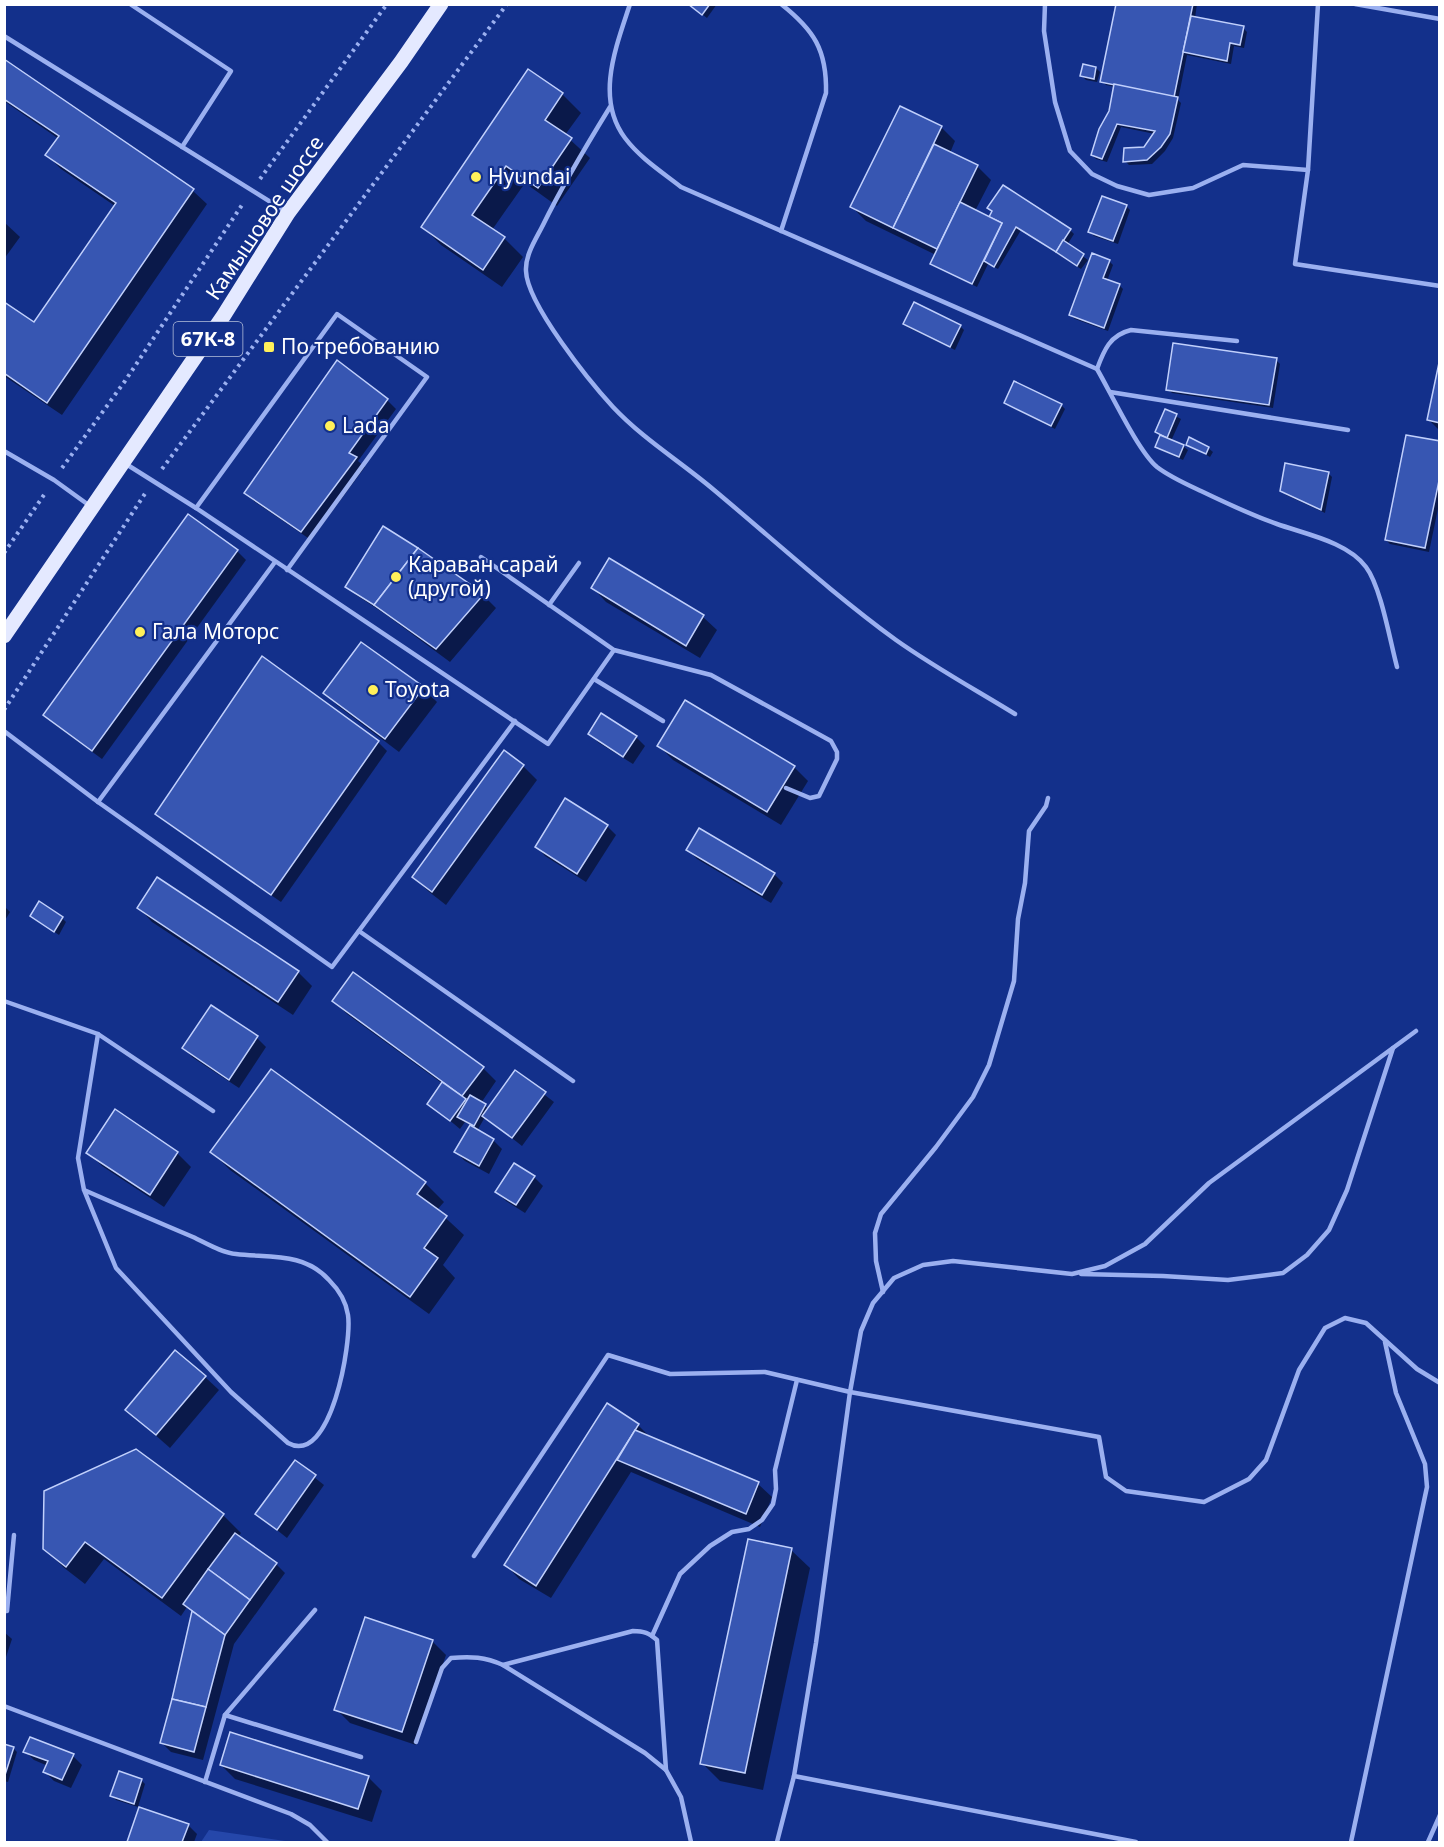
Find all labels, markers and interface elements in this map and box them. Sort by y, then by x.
street label: Камышовое шоссе [199,130,330,305]
place label: Hyundai [488,162,570,190]
marker: Hyundai [469,170,483,184]
road number: 67К-8 [174,322,242,356]
place label: По требованию [281,332,440,360]
marker: По требованию [262,340,276,354]
place label: Lada [342,411,389,439]
marker: Lada [323,419,337,433]
place label: Караван сарай (другой) [408,550,558,602]
marker: Караван сарай (другой) [389,570,403,584]
place label: Гала Моторс [152,617,279,645]
marker: Гала Моторс [133,625,147,639]
place label: Toyota [385,675,450,703]
marker: Toyota [366,683,380,697]

